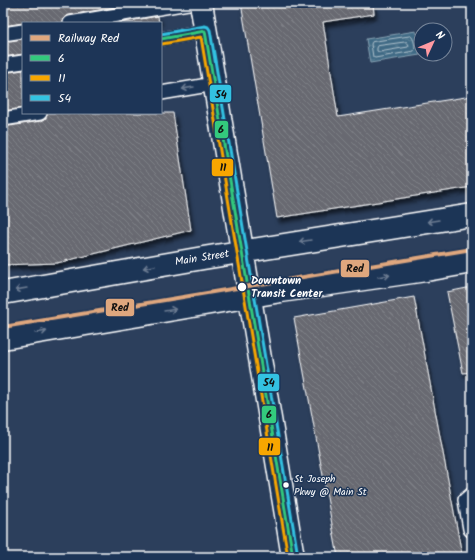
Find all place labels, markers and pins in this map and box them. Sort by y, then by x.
place label: Downtown Transit Center [251,272,323,303]
marker: Downtown Transit Center [236,281,248,293]
place label: St Joseph Pkwy @ Main St [294,471,367,500]
marker: St Joseph Pkwy @ Main St [281,480,291,490]

